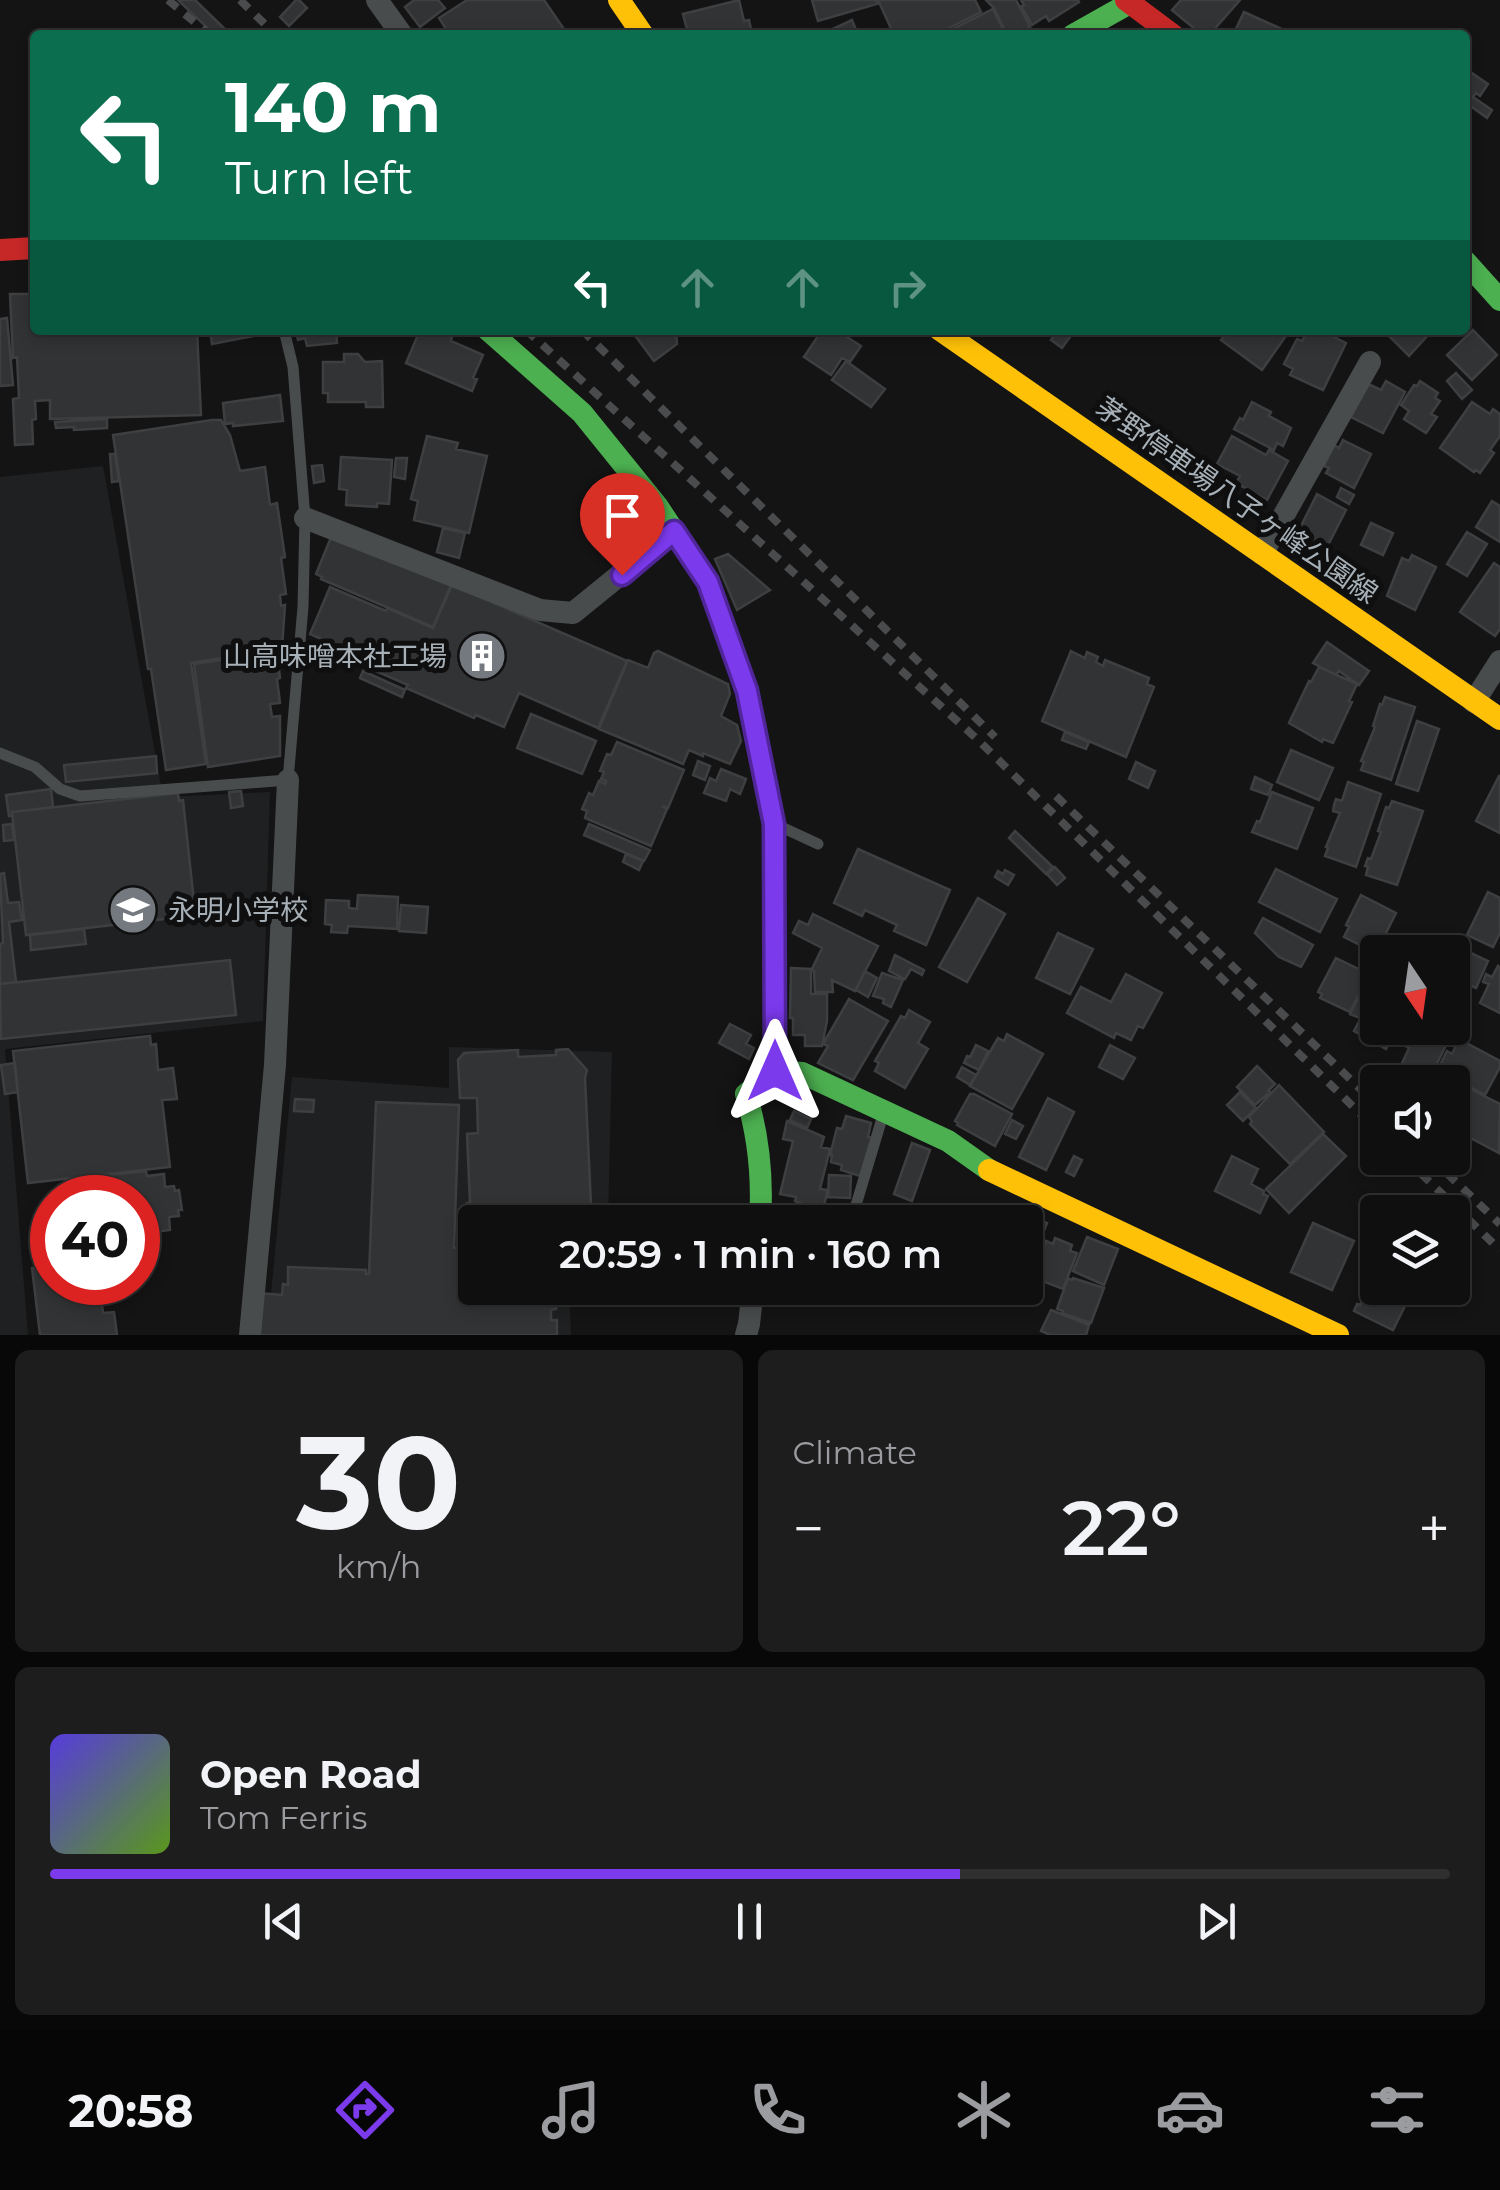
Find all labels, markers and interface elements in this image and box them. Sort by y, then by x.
text: 140 m [225,64,441,150]
icon: left [60,70,190,200]
text: Turn left [225,150,413,205]
icon: left [565,260,620,315]
icon: ahead [670,260,725,315]
icon: ahead [775,260,830,315]
icon: right [880,260,935,315]
street label: 茅野停車場八子ヶ峰公園線 [1090,390,1384,610]
pin [580,473,665,576]
icon: arrive [595,488,650,543]
building icon: 山高味噌本社工場 [456,630,508,682]
place label: 山高味噌本社工場 [223,639,447,673]
school or university icon: 永明小学校 [107,884,159,936]
place label: 永明小学校 [168,893,308,927]
north arrow [1360,935,1470,1045]
map controls [1360,935,1470,1305]
position arrow [723,1019,827,1123]
button: sound [1360,1065,1470,1175]
speed limit sign: 40 [30,1175,160,1305]
button: layers [1360,1195,1470,1305]
text: 20:59 · 1 min · 160 m [559,1231,942,1278]
text: 30 [296,1402,461,1561]
text: Climate [793,1433,917,1472]
text: 22° [1062,1482,1181,1574]
text: − [793,1495,824,1562]
text: + [1418,1495,1450,1562]
text: km/h [336,1547,421,1586]
text: Open Road [200,1751,422,1798]
text: Tom Ferris [200,1798,367,1837]
icon: previous [256,1894,311,1949]
icon: pause [722,1894,777,1949]
icon: next [1189,1894,1244,1949]
icon: directions [330,2075,400,2145]
icon: music [536,2075,606,2145]
icon: phone [743,2075,813,2145]
icon: climate [949,2075,1019,2145]
icon: car [1155,2075,1225,2145]
icon: filters [1362,2075,1432,2145]
text: 20:58 [68,2083,194,2138]

